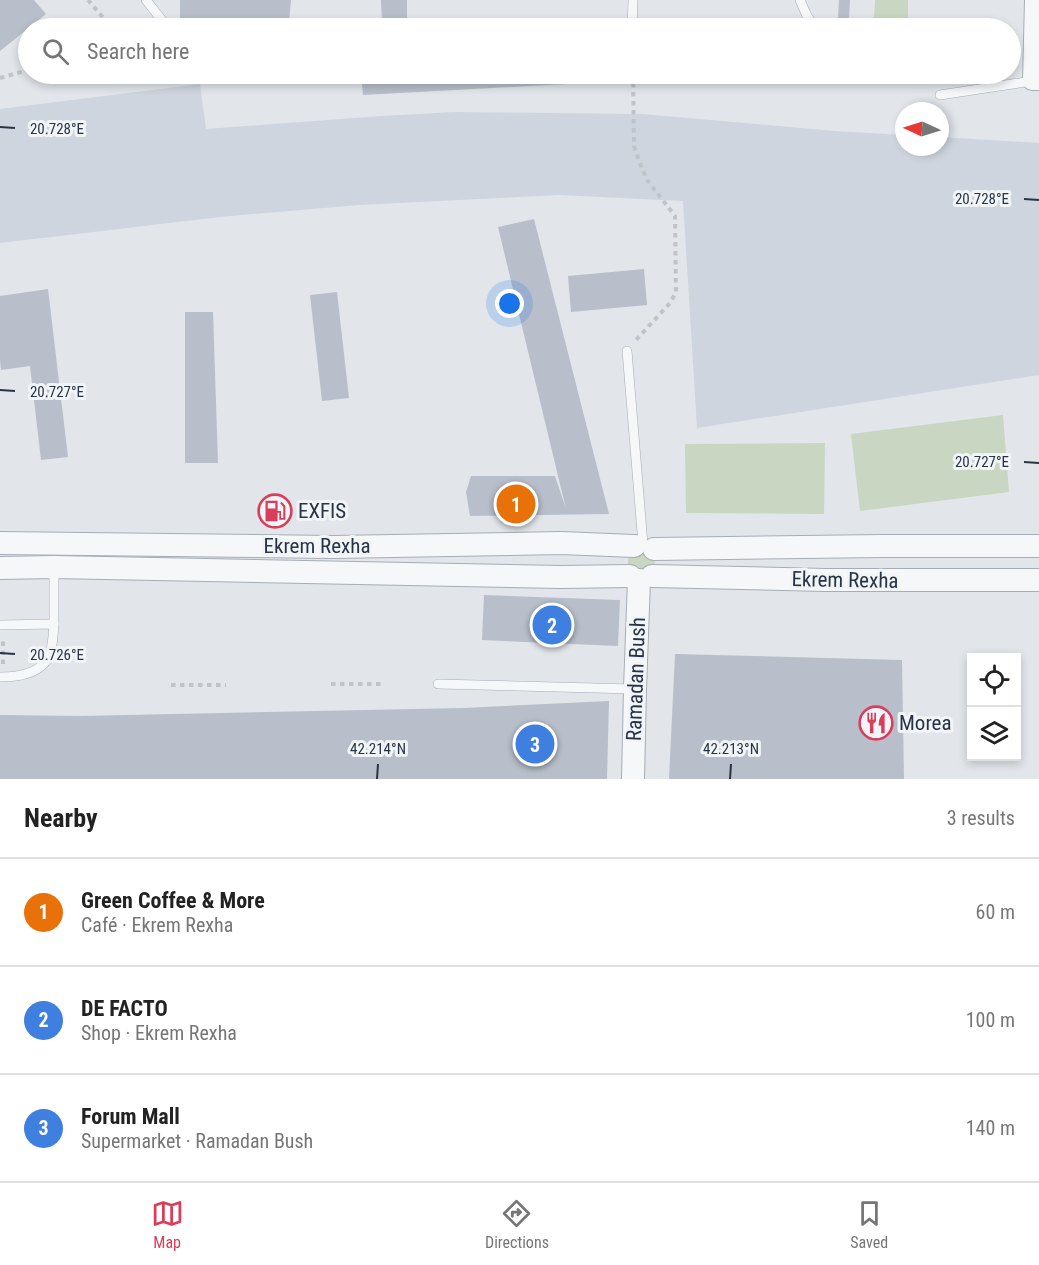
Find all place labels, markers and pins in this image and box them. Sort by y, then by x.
pin: 1 [496,482,536,526]
fuel station icon: EXFIS [257,493,293,529]
place label: EXFIS [298,499,346,523]
pin: 2 [532,602,572,648]
restaurant icon: Morea [858,705,894,741]
place label: Morea [899,711,952,735]
pin: 3 [516,722,554,766]

